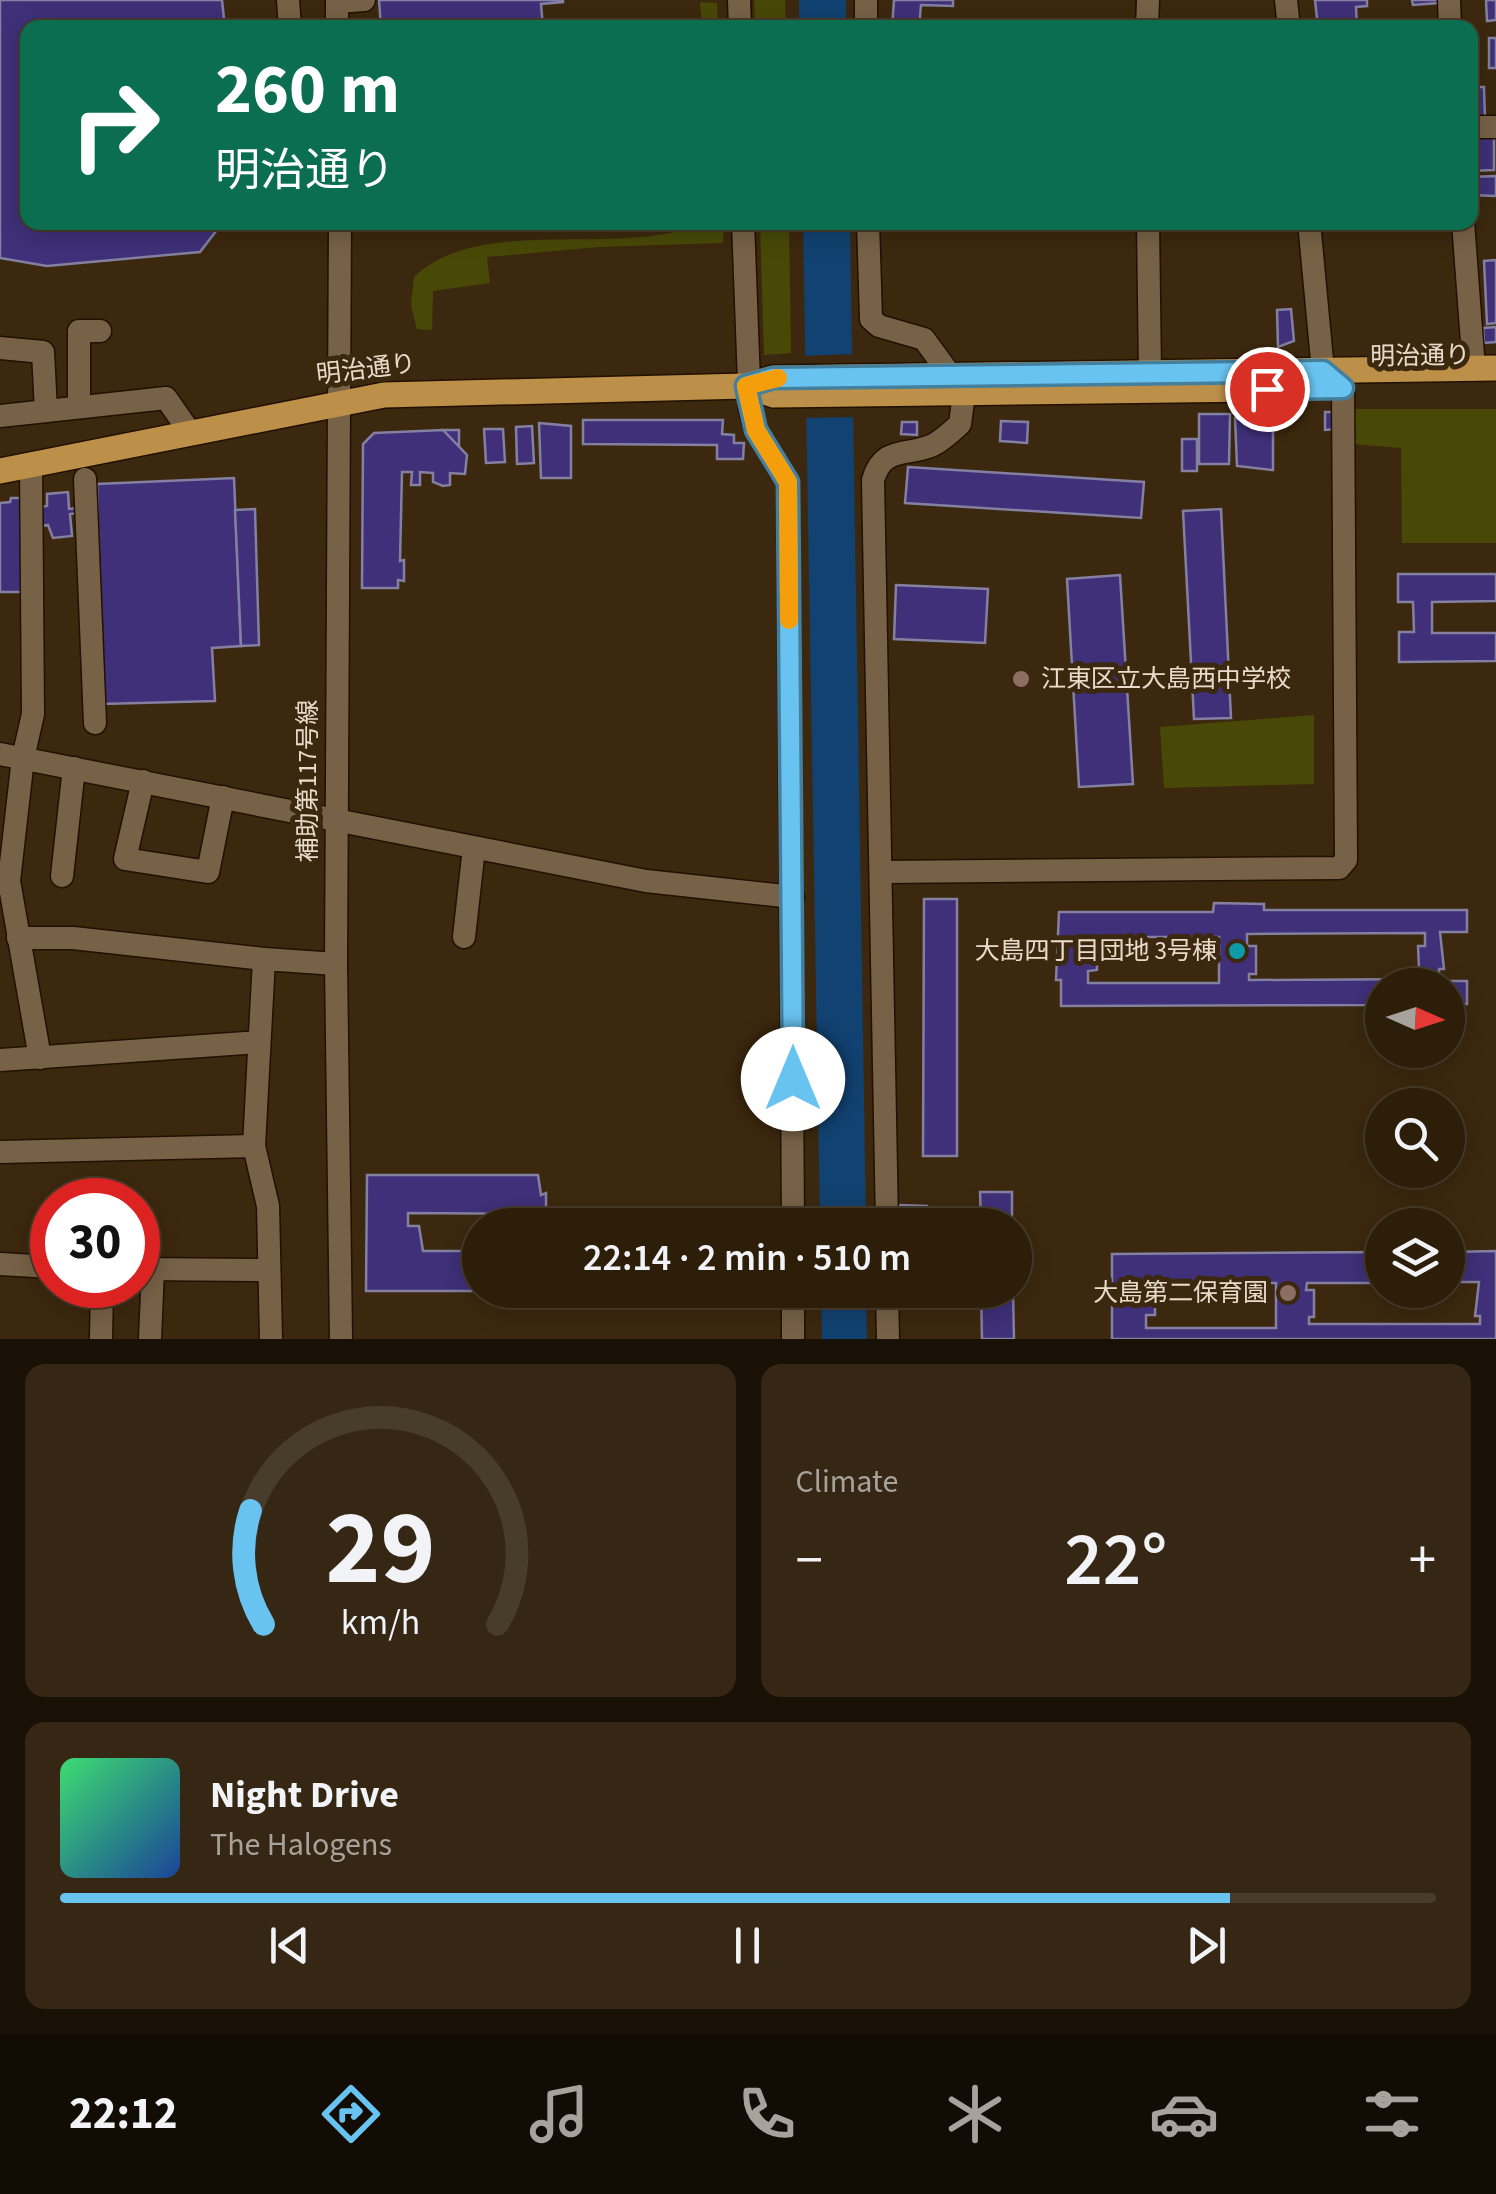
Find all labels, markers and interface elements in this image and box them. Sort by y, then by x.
text: 260 m [215,40,400,140]
icon: right [50,60,180,190]
text: 明治通り [215,139,395,203]
street label: 明治通り [1370,337,1470,375]
street label: 明治通り [314,345,418,393]
pin [1225,347,1310,432]
icon: arrive [1240,362,1295,417]
place label: 江東区立大島西中学校 [1041,661,1291,697]
marker: 江東区立大島西中学校 [1010,668,1032,690]
street label: 補助第117号線 [290,700,326,862]
place label: 大島四丁目団地 3号棟 [975,933,1217,969]
marker: 大島四丁目団地 3号棟 [1226,940,1248,962]
north arrow [1365,968,1465,1068]
map controls [1365,968,1465,1308]
position arrow [741,1027,845,1131]
button: search [1365,1088,1465,1188]
speed limit sign: 30 [30,1178,160,1308]
button: layers [1365,1208,1465,1308]
text: 22:14 · 2 min · 510 m [583,1231,911,1285]
place label: 大島第二保育園 [1093,1275,1268,1311]
marker: 大島第二保育園 [1277,1282,1299,1304]
text: Climate [796,1459,898,1505]
text: 29 [325,1476,435,1624]
text: 22° [1064,1507,1167,1614]
text: − [796,1522,823,1600]
text: + [1409,1522,1436,1600]
text: km/h [341,1597,420,1648]
text: Night Drive [210,1768,399,1822]
text: The Halogens [210,1822,392,1868]
icon: previous [262,1918,317,1973]
icon: pause [720,1918,775,1973]
icon: next [1179,1918,1234,1973]
icon: directions [316,2079,386,2149]
icon: music [524,2079,594,2149]
icon: phone [732,2079,802,2149]
icon: climate [940,2079,1010,2149]
icon: car [1149,2079,1219,2149]
icon: filters [1357,2079,1427,2149]
text: 22:12 [69,2082,178,2146]

